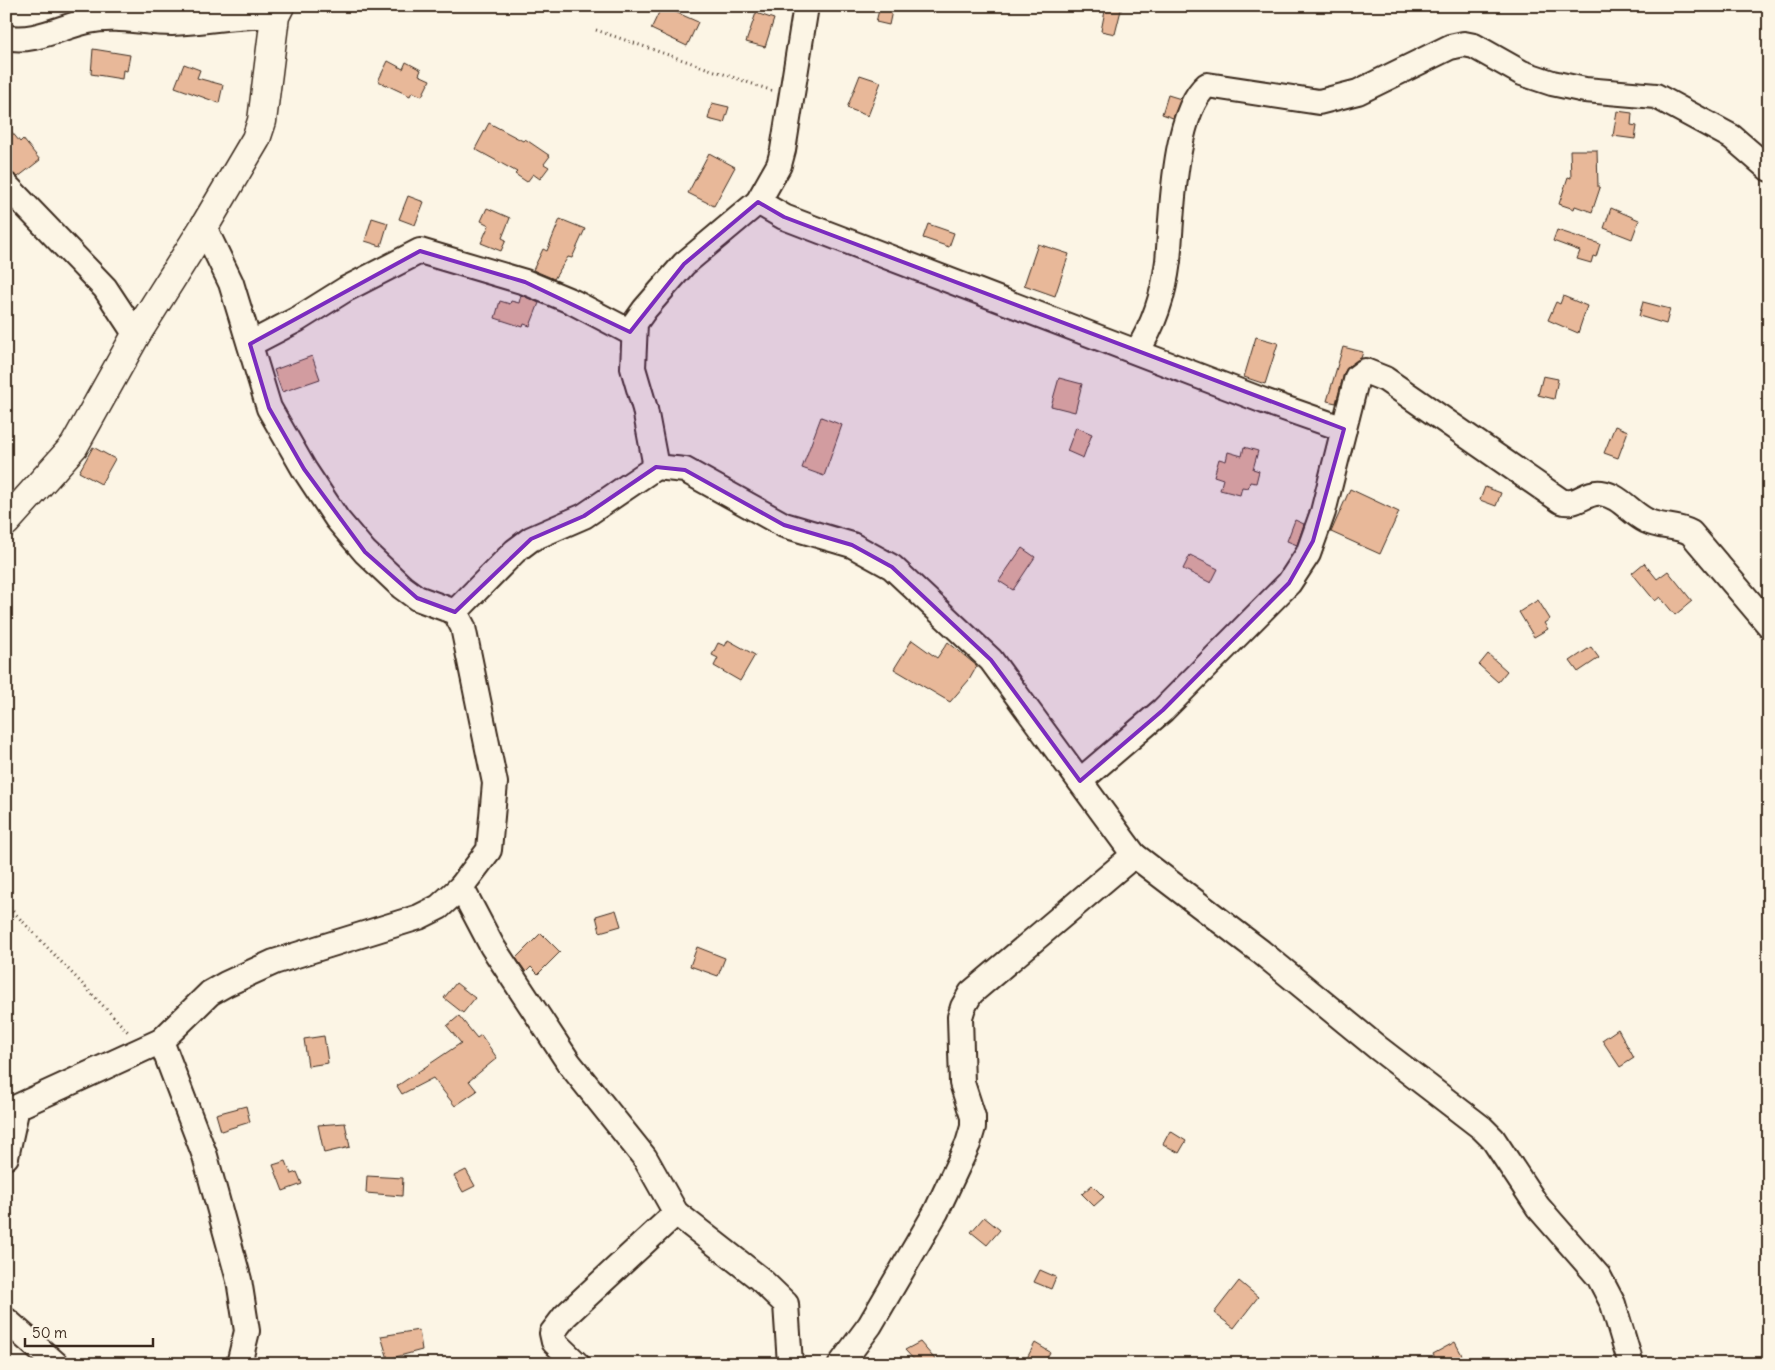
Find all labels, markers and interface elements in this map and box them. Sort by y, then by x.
scale bar [25,1315,152,1347]
text: 50 m [32,1323,67,1342]

